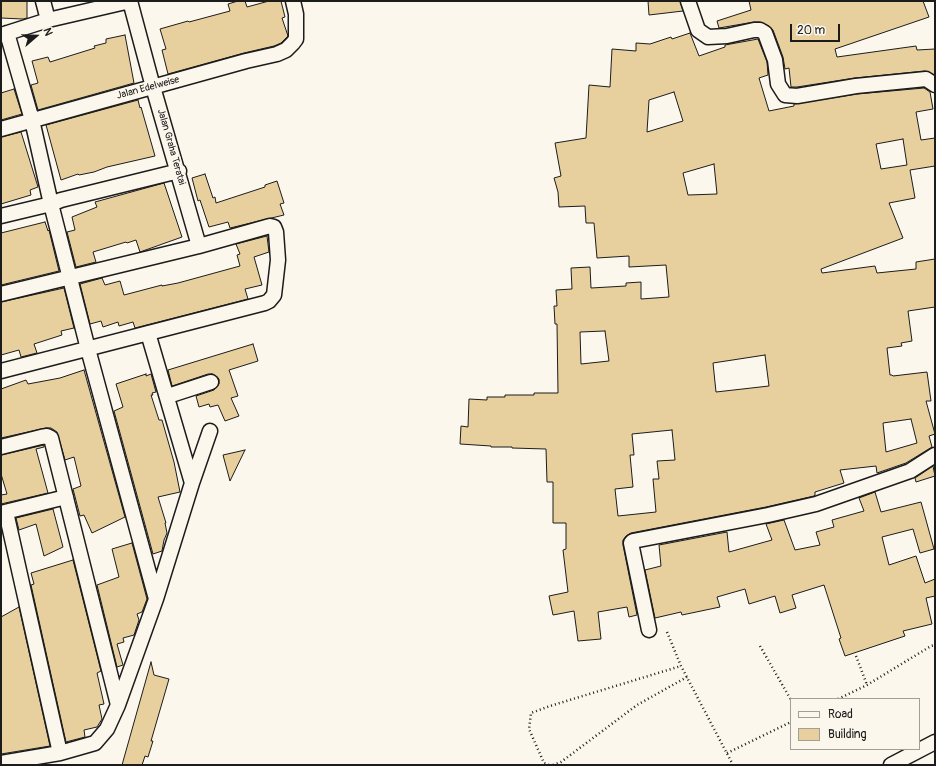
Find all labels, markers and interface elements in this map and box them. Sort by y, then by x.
north arrow [16,16,56,56]
scale bar [792,16,842,42]
text: 20 m [797,23,825,38]
text: N [40,26,55,37]
street label: Jalan Edelweise [115,74,181,102]
street label: Jalan Graha Teratai [154,108,188,186]
legend [790,698,920,750]
text: Road [828,707,853,722]
text: Building [828,727,867,742]

